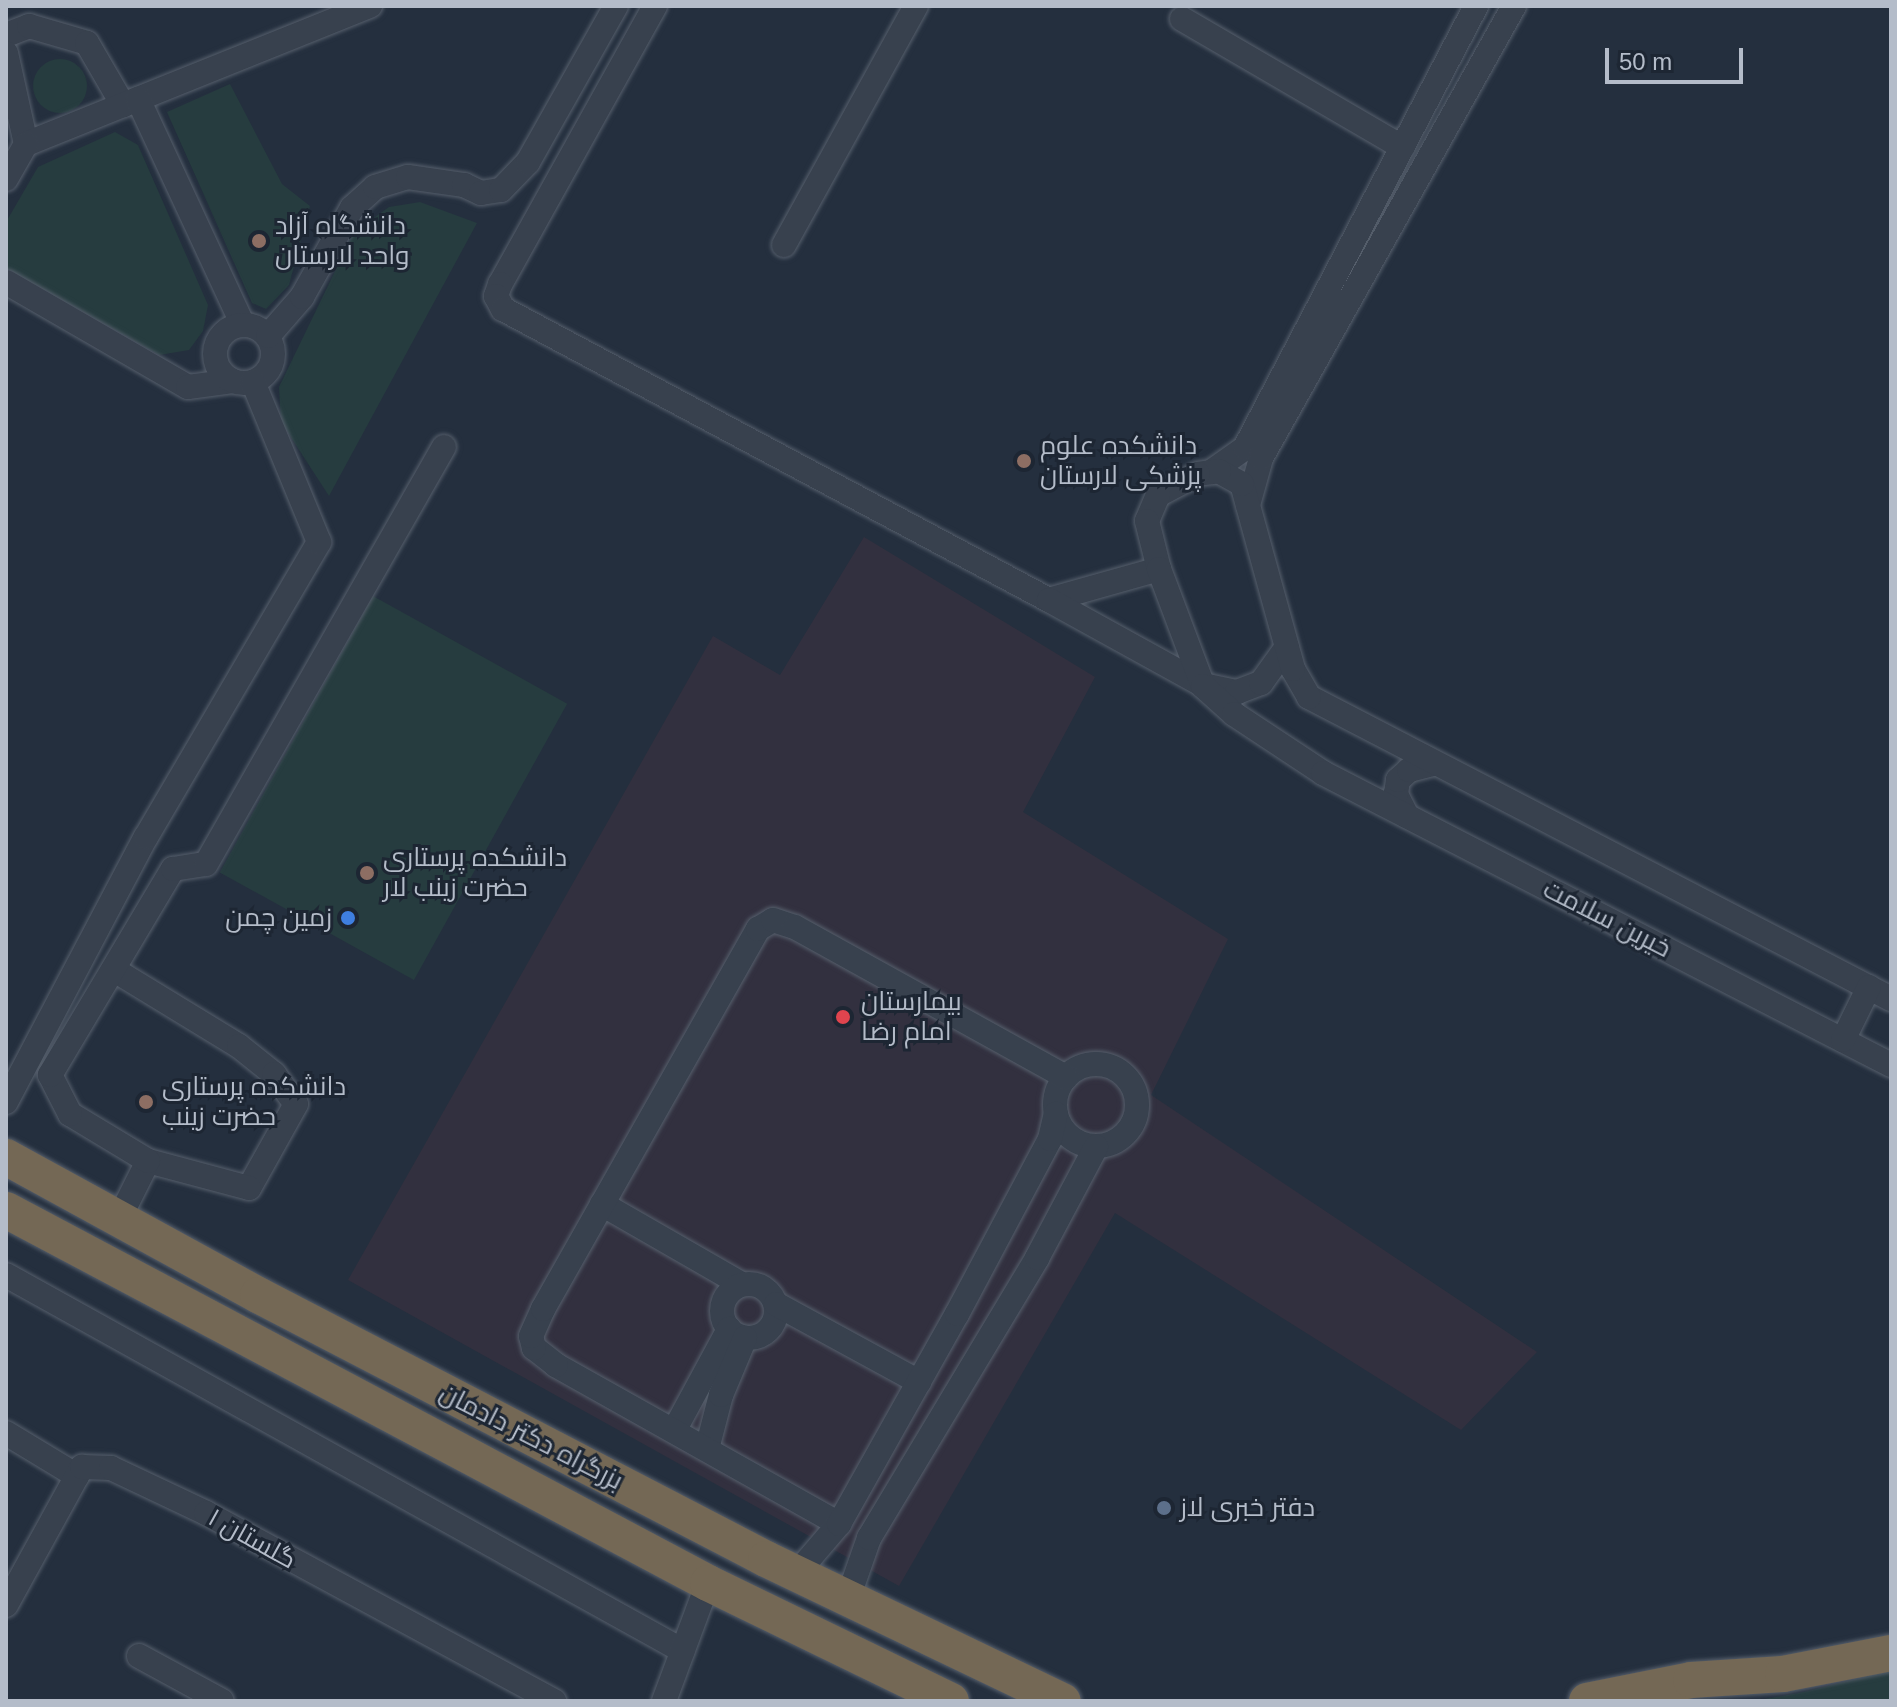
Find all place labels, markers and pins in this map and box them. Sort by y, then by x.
place label: دانشگاه آزاد واحد لارستان [275,210,409,272]
marker: دانشگاه آزاد واحد لارستان [250,232,268,250]
place label: دانشکده علوم پزشکی لارستان [1040,430,1201,492]
marker: دانشکده علوم پزشکی لارستان [1015,452,1033,470]
place label: دانشکده پرستاری حضرت زینب لار [383,842,567,904]
marker: دانشکده پرستاری حضرت زینب لار [358,864,376,882]
place label: زمین چمن [225,902,332,934]
marker: زمین چمن [339,909,357,927]
place label: بیمارستان امام رضا [861,986,962,1048]
marker: بیمارستان امام رضا [832,1006,854,1028]
place label: دانشکده پرستاری حضرت زینب [162,1071,346,1132]
marker: دانشکده پرستاری حضرت زینب [137,1093,155,1111]
place label: دفتر خبری لاز [1180,1492,1315,1524]
marker: دفتر خبری لاز [1155,1499,1173,1517]

